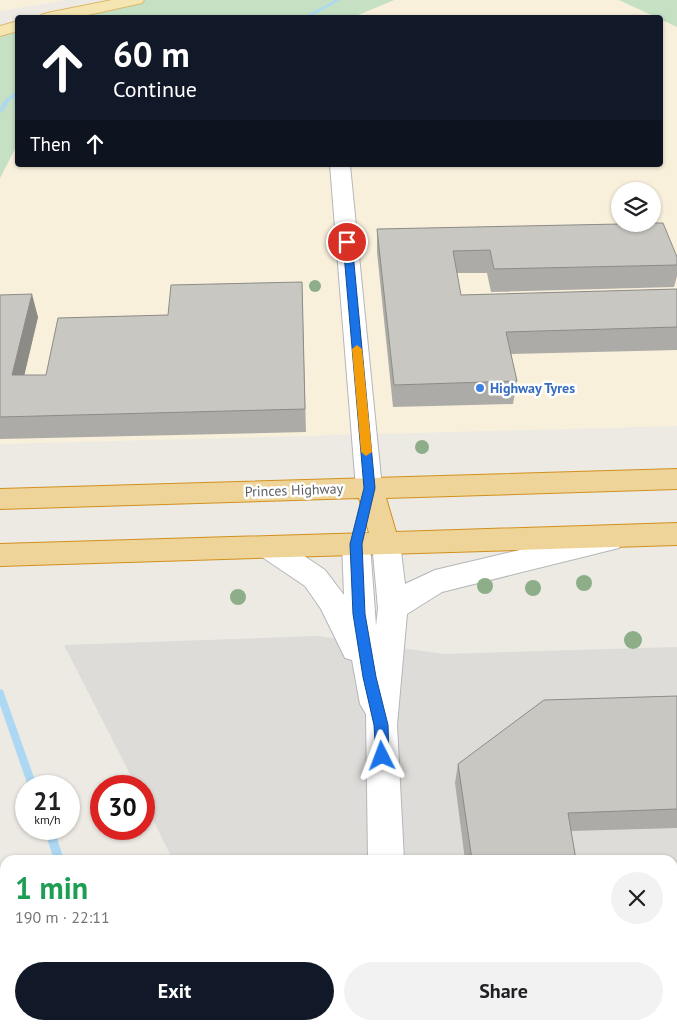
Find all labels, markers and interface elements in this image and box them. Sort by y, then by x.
text: 60 m [113,31,190,77]
icon: ahead [30,35,95,100]
text: Continue [113,75,197,103]
icon: ahead [81,130,109,158]
text: Then [30,132,71,156]
map controls [611,182,661,232]
button: layers [611,182,661,232]
pin [326,221,368,263]
icon: arrive [333,228,361,256]
place label: Highway Tyres [490,379,575,397]
marker: Highway Tyres [474,382,486,394]
street label: Princes Highway [245,479,344,501]
position arrow [355,729,407,781]
speed limit sign: 30 [90,775,155,840]
text: 21 [33,785,62,817]
text: km/h [34,812,61,827]
text: 1 min [15,868,88,907]
button: close [611,872,663,924]
text: 190 m · 22:11 [15,907,110,927]
button: Exit [15,962,334,1020]
button: Share [344,962,663,1020]

